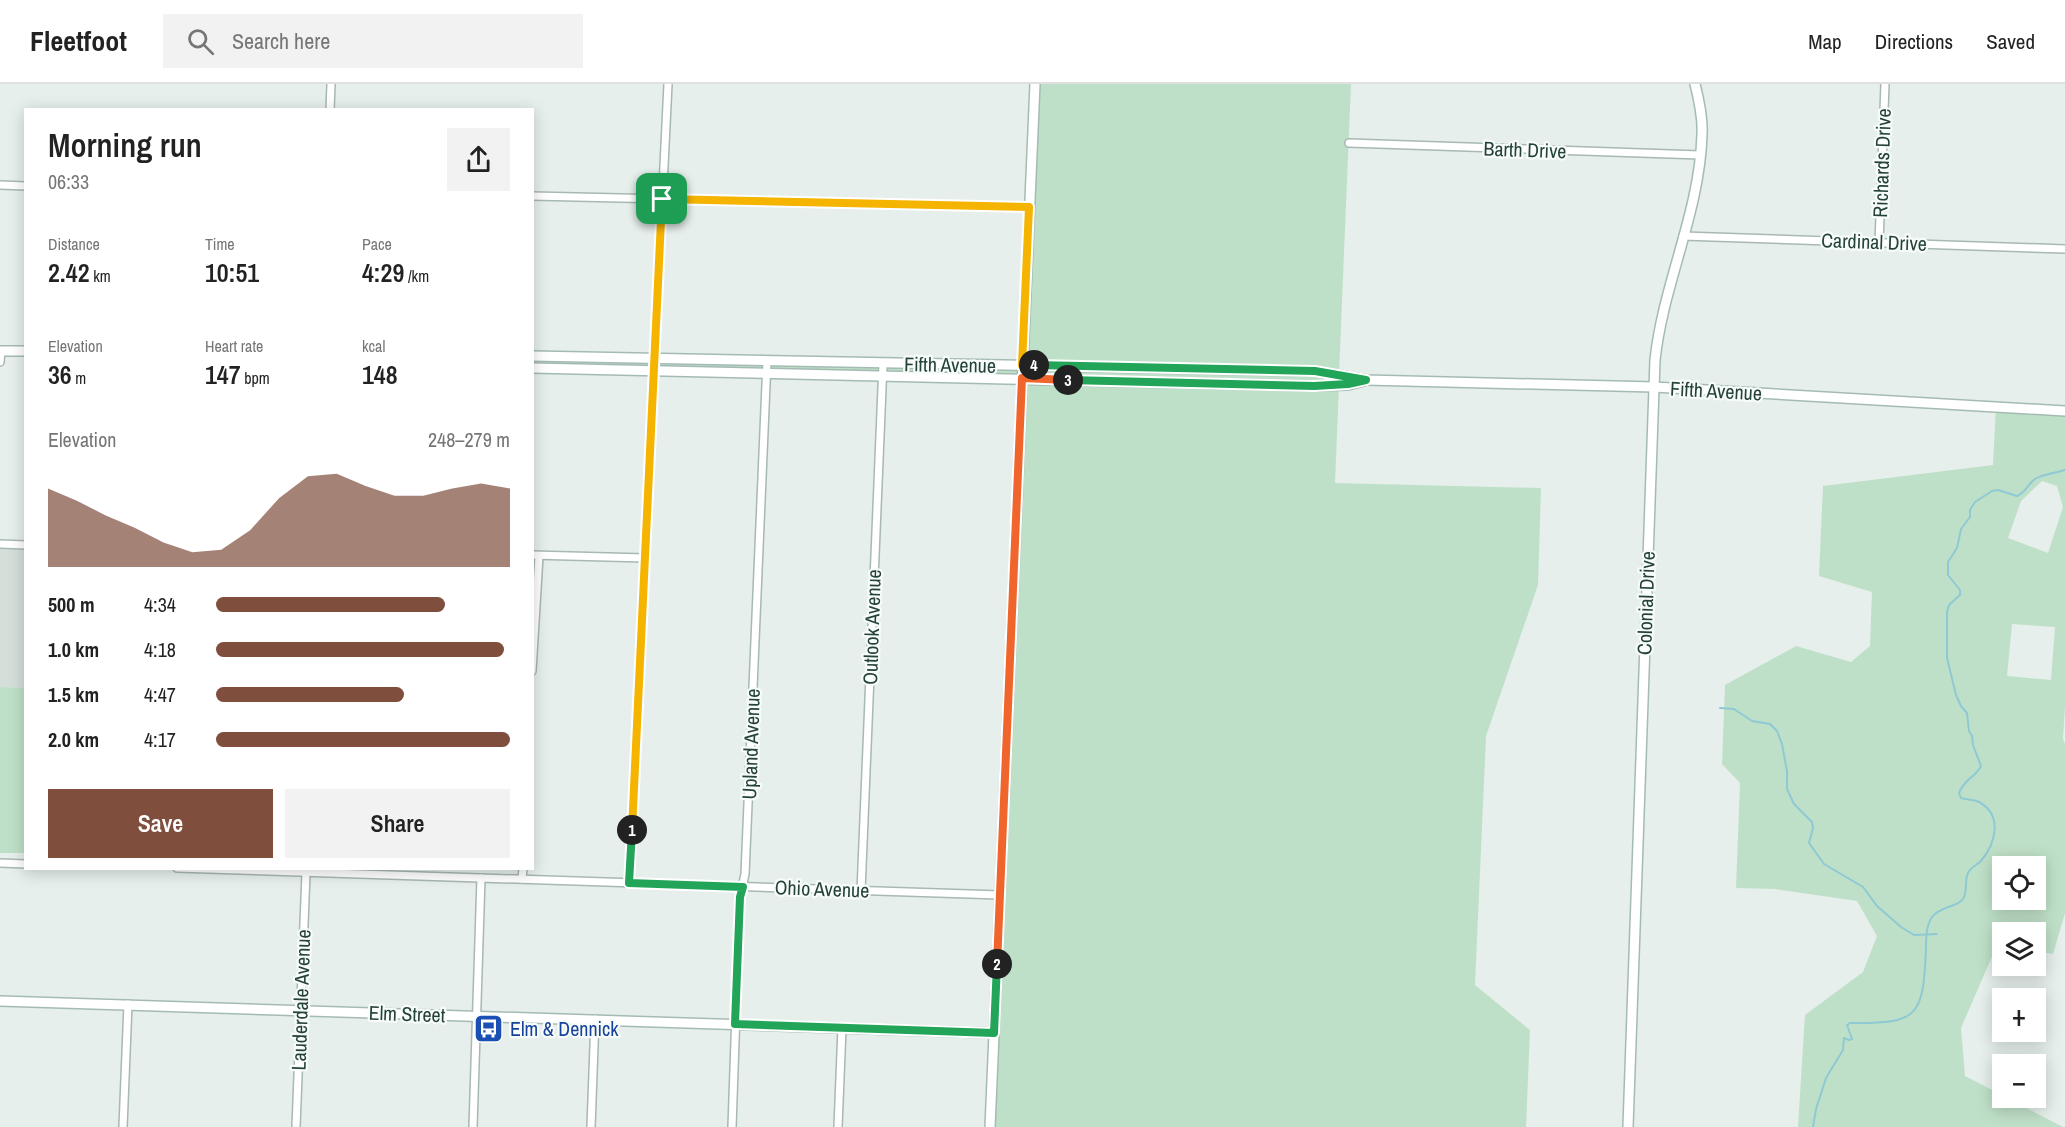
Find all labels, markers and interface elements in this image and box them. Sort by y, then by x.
search box [163,14,583,68]
text: Fleetfoot [30,22,127,60]
icon: search [184,25,217,58]
text: Search here [232,26,330,56]
text: Map [1808,27,1842,56]
text: Directions [1875,27,1953,56]
text: Saved [1986,27,2035,56]
street label: Richards Drive [1866,108,1897,218]
text: Morning run [48,123,202,167]
button: share [447,128,510,191]
street label: Barth Drive [1483,135,1567,164]
text: 06:33 [48,168,89,195]
pin [636,173,687,224]
icon: arrive [645,182,678,215]
street label: Cardinal Drive [1821,226,1927,257]
text: Distance [48,233,100,255]
text: Time [205,233,235,255]
text: Pace [362,233,392,255]
text: 2.42 [48,255,90,290]
text: 10:51 [205,255,259,290]
text: 4:29 [362,255,404,290]
text: km [90,265,111,287]
text: /km [404,265,429,287]
text: Elevation [48,335,103,357]
text: Heart rate [205,335,263,357]
text: kcal [362,335,385,357]
street label: Fifth Avenue [904,350,996,379]
pin: 4 [1019,350,1049,380]
text: 4 [1030,354,1038,376]
text: 36 [48,357,72,392]
text: 147 [205,357,241,392]
text: 148 [362,357,398,392]
pin: 3 [1053,365,1083,395]
text: m [72,367,86,389]
text: bpm [241,367,270,389]
text: 3 [1064,369,1072,391]
street label: Fifth Avenue [1669,375,1763,406]
text: Elevation [48,426,116,453]
text: 248–279 m [428,426,510,453]
street label: Colonial Drive [1630,551,1661,655]
street label: Outlook Avenue [856,569,887,685]
text: 500 m [48,591,95,618]
text: 4:34 [144,591,176,618]
text: 1.0 km [48,636,99,663]
text: 4:18 [144,636,176,663]
text: 1.5 km [48,681,99,708]
text: 4:47 [144,681,176,708]
street label: Upland Avenue [735,688,766,800]
text: 2.0 km [48,726,99,753]
text: 4:17 [144,726,176,753]
button: Save [48,789,273,858]
button: Share [285,789,510,858]
pin: 1 [617,815,647,845]
text: 1 [628,819,636,841]
map controls [1992,856,2046,1108]
button: locate [1992,856,2046,910]
street label: Ohio Avenue [774,873,870,904]
button: layers [1992,922,2046,976]
street label: Lauderdale Avenue [285,929,316,1071]
pin: 2 [982,949,1012,979]
text: 2 [993,953,1001,975]
button: + [1992,988,2046,1042]
street label: Elm Street [368,999,446,1028]
bus stop icon: Elm & Dennick [473,1013,505,1045]
place label: Elm & Dennick [510,1015,619,1042]
button: − [1992,1054,2046,1108]

